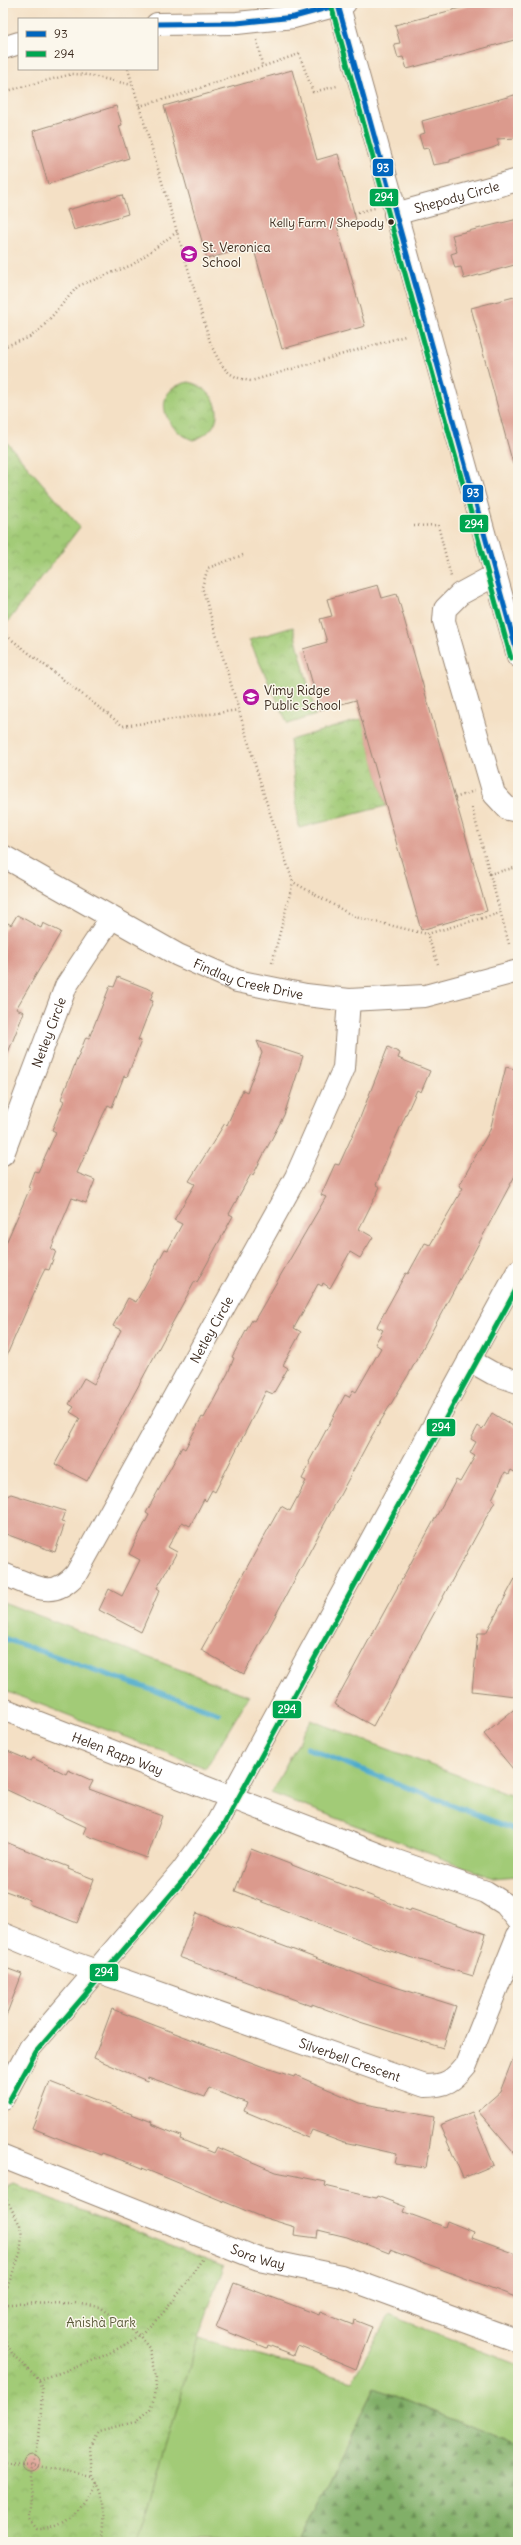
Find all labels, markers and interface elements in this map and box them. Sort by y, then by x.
legend [18,18,158,70]
text: 93 [54,26,68,41]
text: 294 [54,46,74,61]
line badge: 93 [372,158,394,177]
text: 93 [377,161,389,175]
street label: Shepody Circle [412,177,501,217]
line badge: 294 [369,188,399,207]
text: 294 [375,190,394,204]
place label: Kelly Farm / Shepody [269,215,384,230]
marker: Kelly Farm / Shepody [386,217,396,227]
place label: St. Veronica School [202,239,271,271]
school or university icon: St. Veronica School [179,244,199,264]
line badge: 93 [462,484,484,503]
text: 93 [467,486,479,500]
line badge: 294 [459,514,489,533]
text: 294 [465,517,484,531]
place label: Vimy Ridge Public School [264,682,341,714]
school or university icon: Vimy Ridge Public School [241,687,261,707]
street label: Findlay Creek Drive [191,954,305,1003]
street label: Netley Circle [28,995,70,1070]
street label: Netley Circle [186,1293,237,1366]
line badge: 294 [426,1418,456,1437]
text: 294 [432,1420,451,1434]
line badge: 294 [272,1700,302,1719]
text: 294 [278,1702,297,1716]
street label: Helen Rapp Way [70,1728,166,1779]
line badge: 294 [89,1963,119,1982]
text: 294 [95,1965,114,1979]
street label: Silverbell Crescent [297,2034,403,2085]
street label: Sora Way [228,2240,287,2273]
park label: Anishà Park [66,2314,136,2331]

